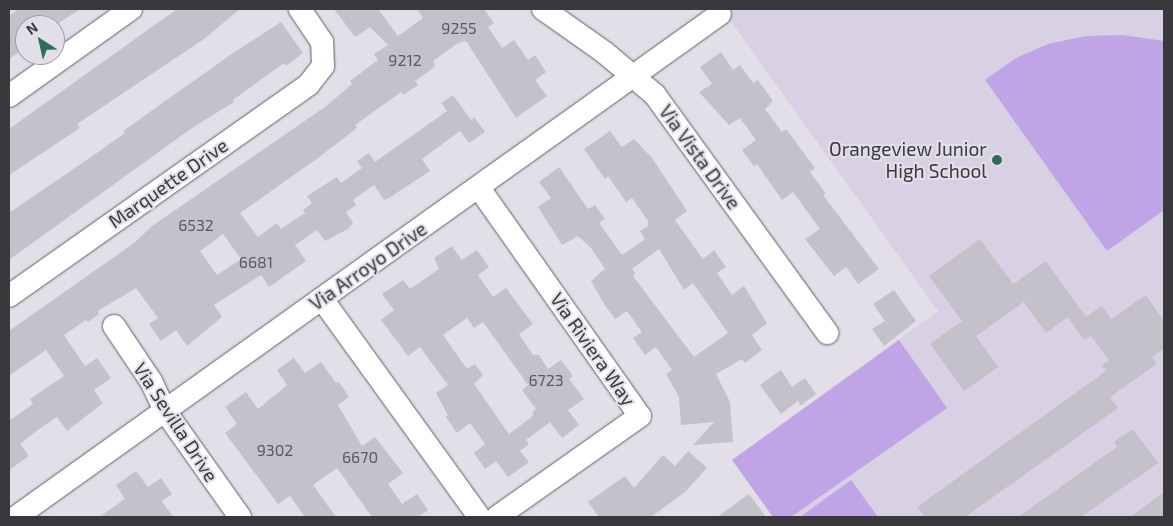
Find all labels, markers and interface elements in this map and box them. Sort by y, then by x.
north arrow [15,15,65,65]
text: N [23,18,41,38]
house number: 9255 [441,18,477,38]
house number: 9212 [388,50,422,70]
street label: Via Vista Drive [654,100,746,214]
street label: Marquette Drive [104,133,232,233]
place label: Orangeview Junior High School [828,138,987,182]
marker: Orangeview Junior High School [991,154,1003,166]
house number: 6532 [178,215,214,235]
street label: Via Arroyo Drive [305,217,431,315]
house number: 6681 [239,252,273,272]
street label: Via Riviera Way [546,288,640,410]
street label: Via Sevilla Drive [129,358,223,486]
house number: 6723 [528,370,564,390]
house number: 9302 [257,440,293,460]
house number: 6670 [342,447,378,467]

